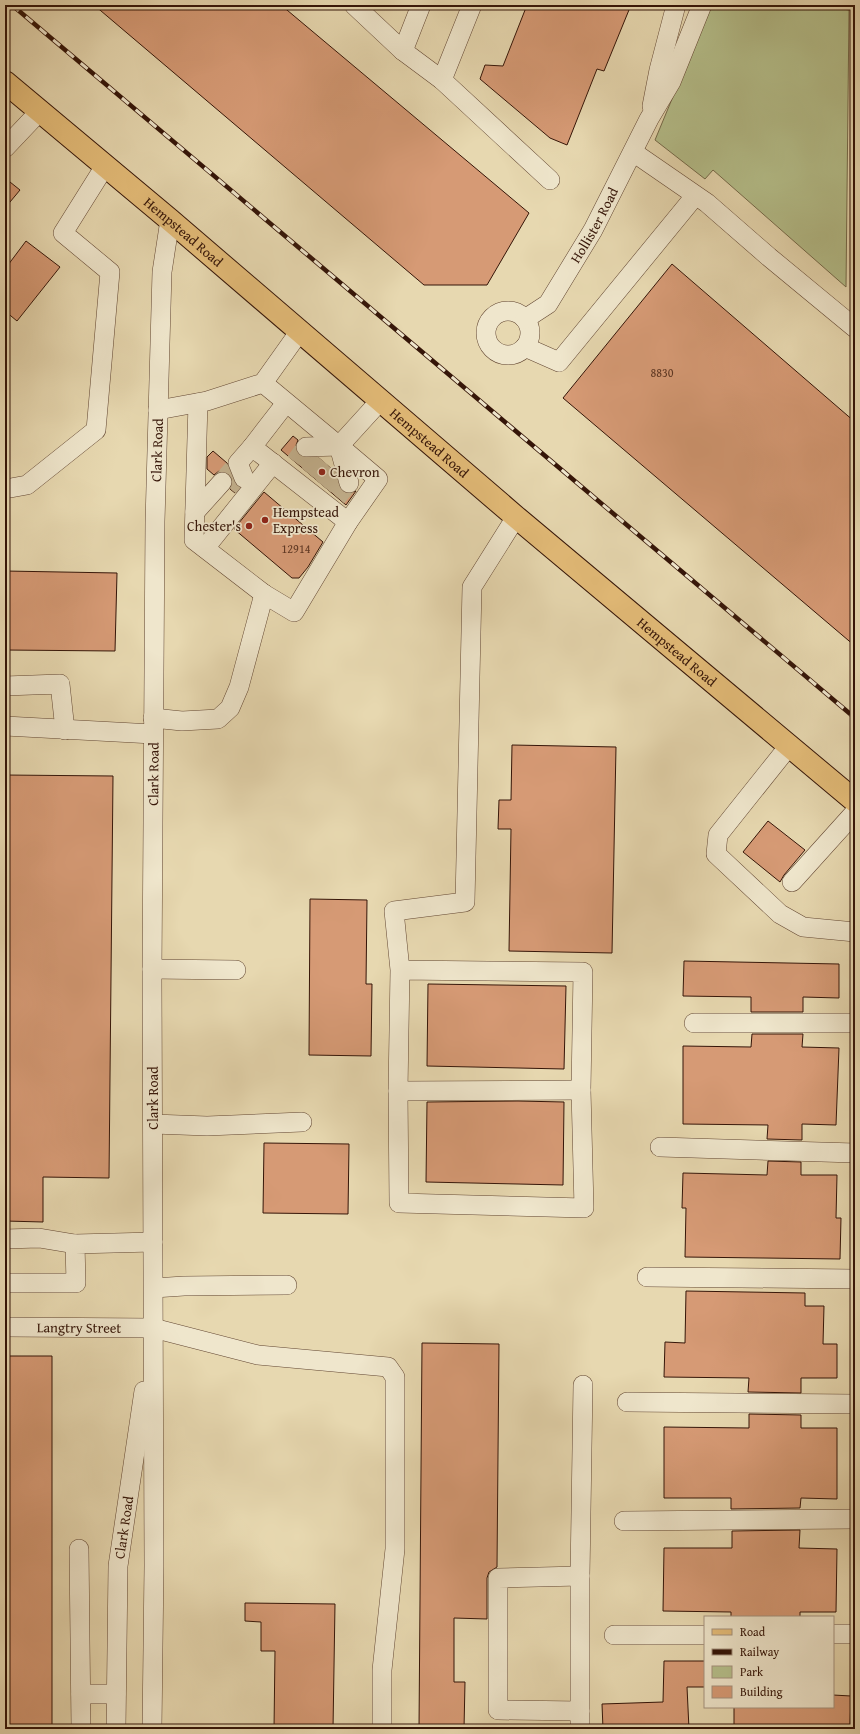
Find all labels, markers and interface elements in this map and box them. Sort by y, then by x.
street label: Hollister Road [565,183,623,267]
street label: Hempstead Road [140,192,228,272]
house number: 8830 [650,364,674,381]
street label: Hempstead Road [386,403,474,483]
street label: Clark Road [146,418,168,482]
place label: Chevron [330,462,380,482]
marker: Chevron [317,467,327,477]
place label: Hempstead Express [273,502,340,538]
marker: Hempstead Express [260,515,270,525]
place label: Chester's [187,516,241,536]
marker: Chester's [244,521,254,531]
house number: 12914 [282,540,311,557]
street label: Hempstead Road [633,613,721,691]
street label: Clark Road [143,742,164,806]
street label: Clark Road [143,1066,163,1130]
street label: Langtry Street [37,1317,121,1338]
street label: Clark Road [109,1494,138,1560]
legend [704,1616,834,1708]
text: Road [740,1623,766,1640]
text: Railway [740,1643,779,1660]
text: Park [740,1663,764,1680]
text: Building [740,1683,783,1700]

